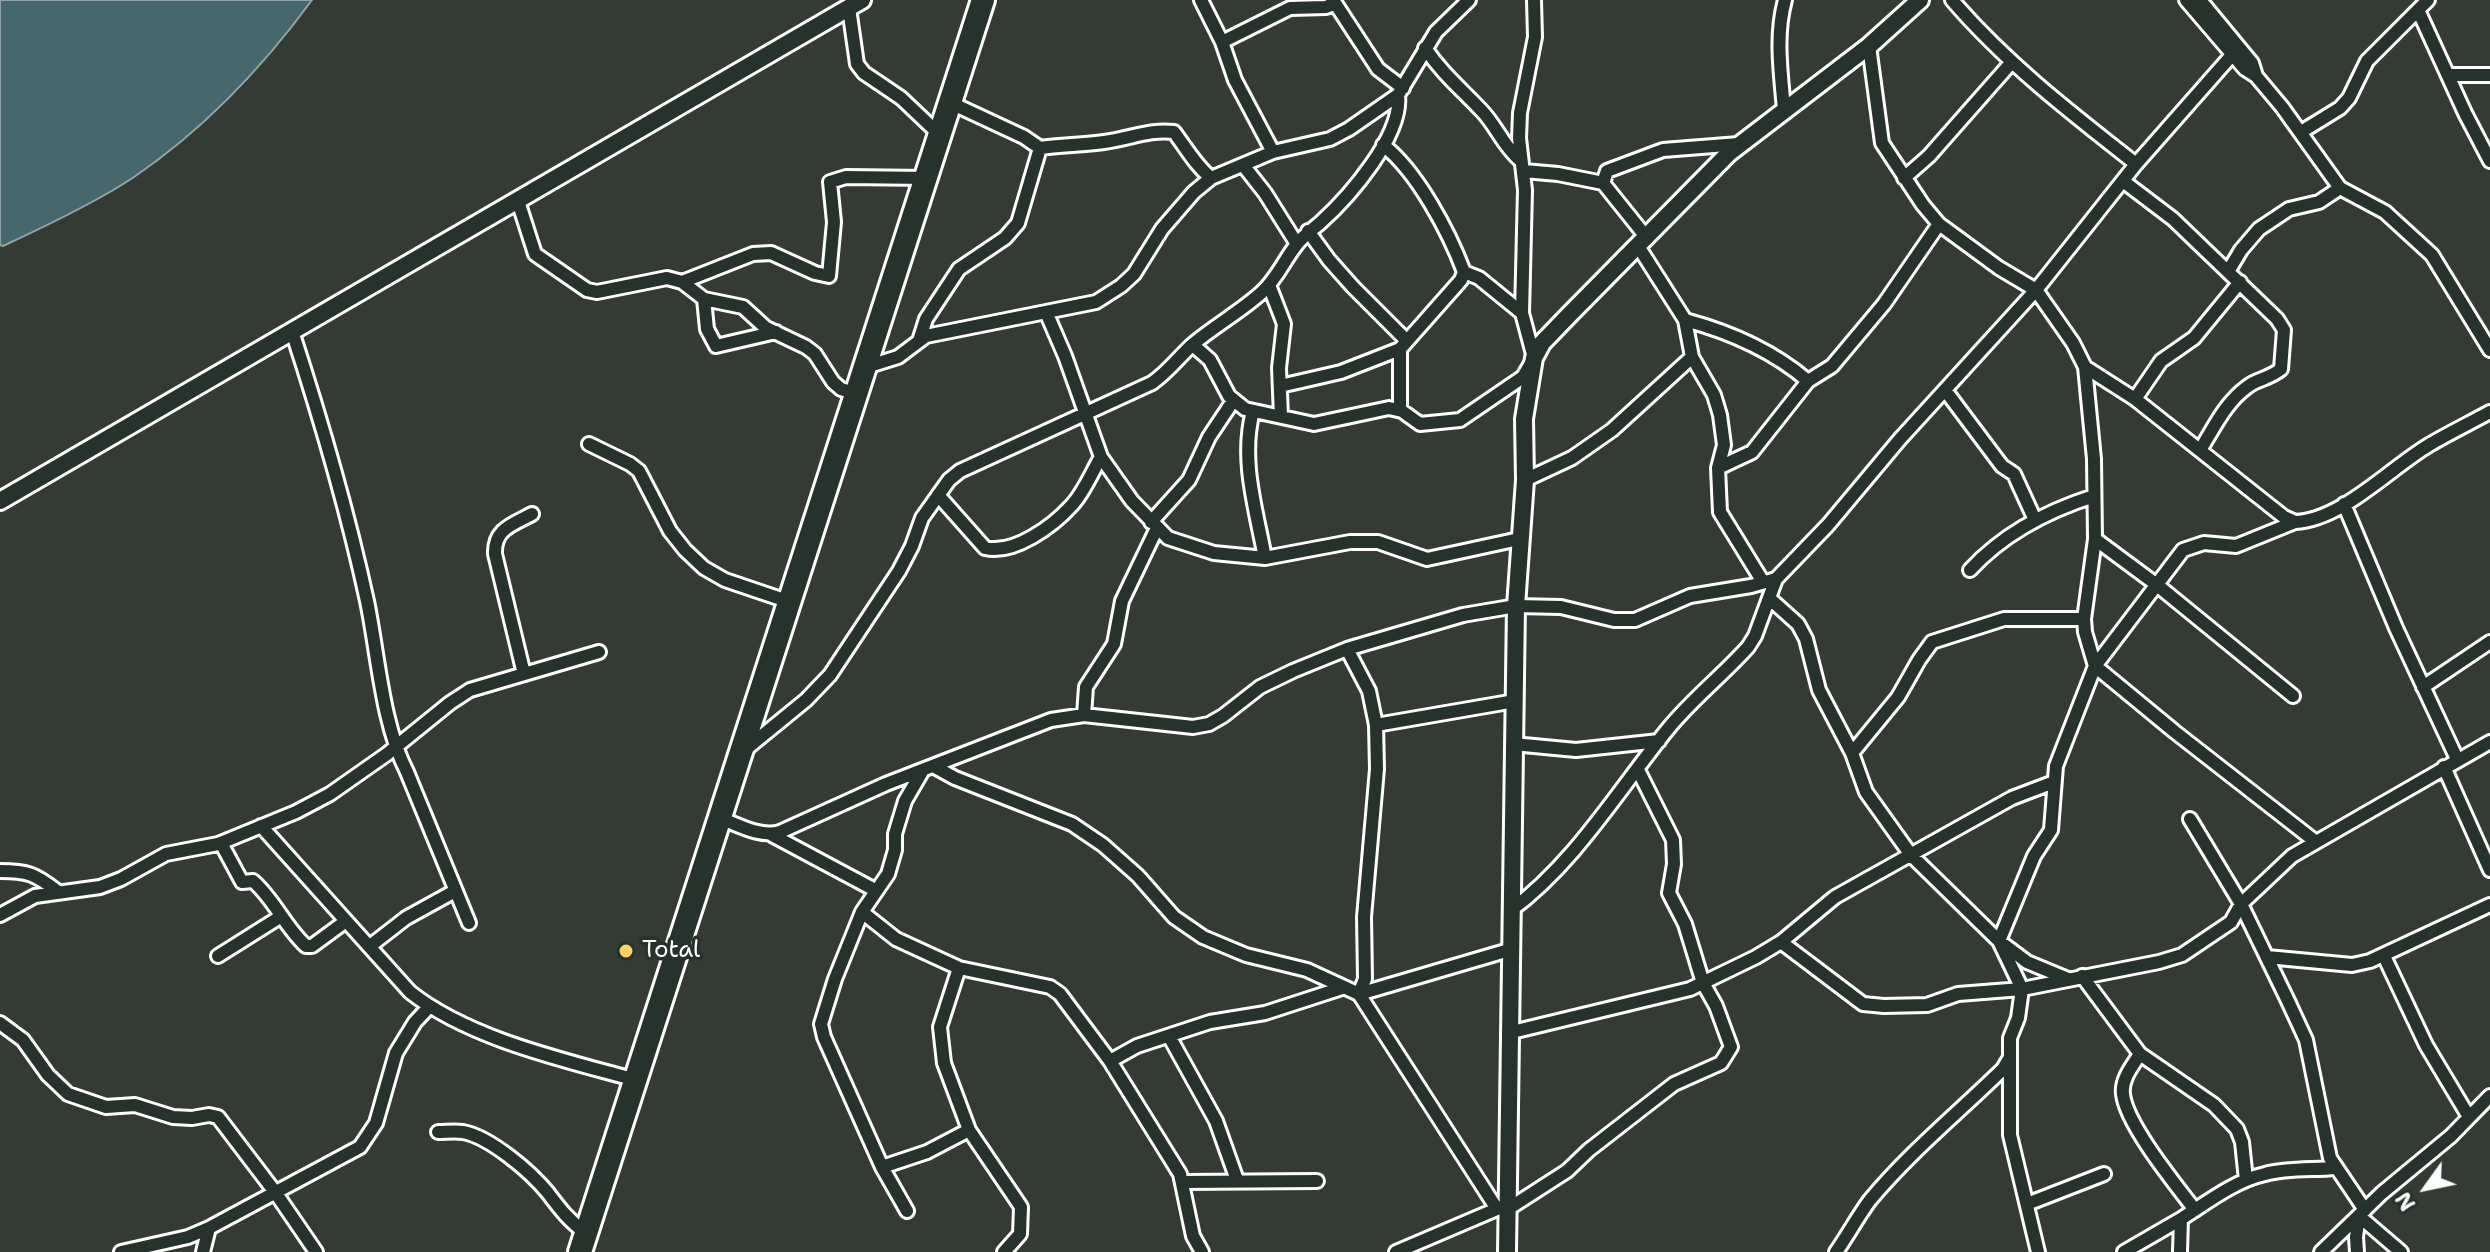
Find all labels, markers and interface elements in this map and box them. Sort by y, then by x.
place label: Total [642,937,700,965]
marker: Total [617,942,635,960]
north arrow [2386,1148,2466,1228]
text: N [2389,1186,2422,1217]

